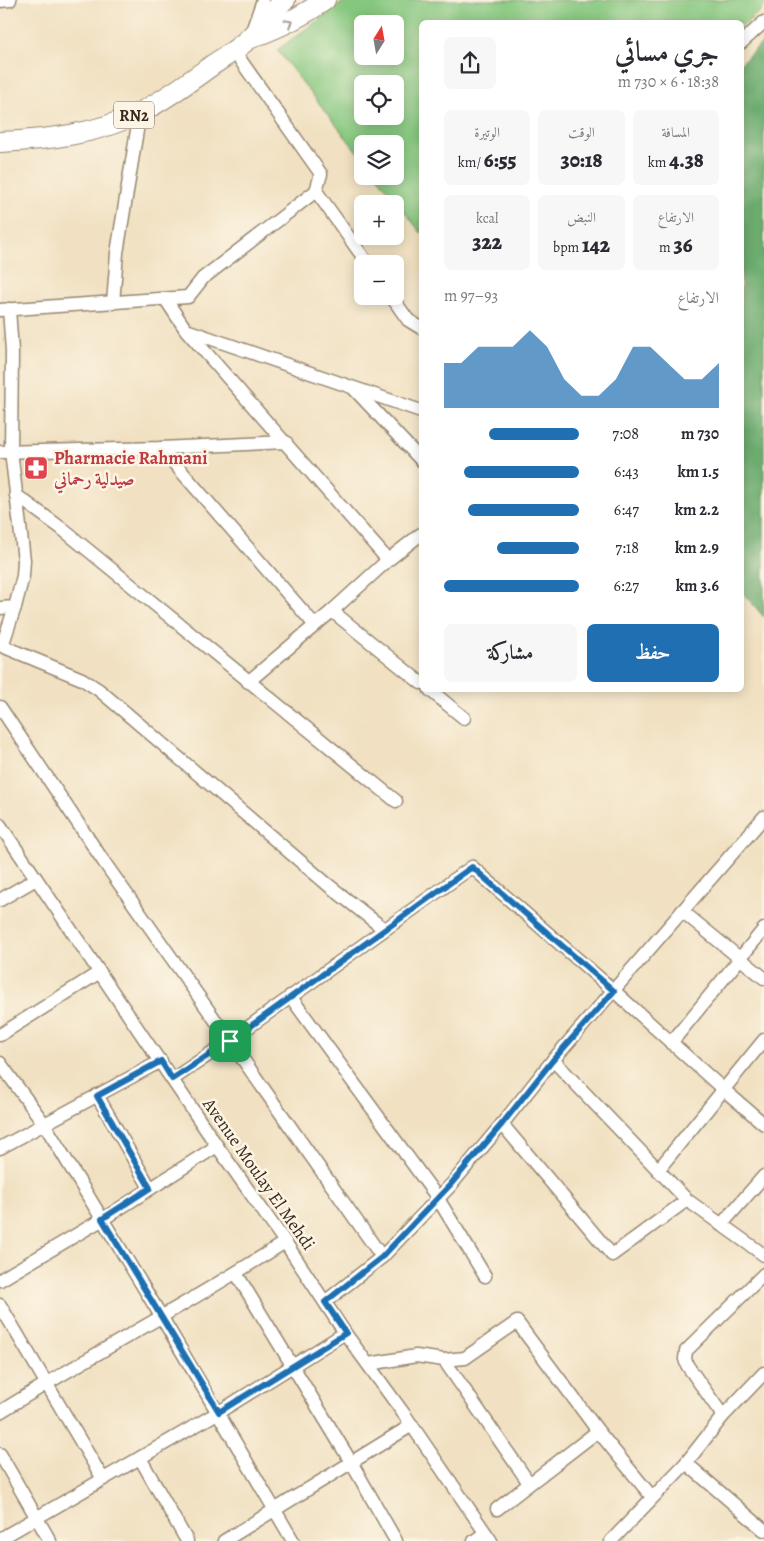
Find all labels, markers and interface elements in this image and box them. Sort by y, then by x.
north arrow [354,15,404,65]
map controls [354,15,404,305]
one-way arrow [284,19,293,29]
text: جري مسائي [615,33,719,71]
button: share [444,37,496,89]
text: 18:38 · 6 × 730 m [618,71,719,93]
button: locate [354,75,404,125]
road number: RN2 [114,102,154,128]
text: الوتيرة [474,123,500,142]
text: الوقت [568,123,595,142]
text: المسافة [662,123,690,142]
button: layers [354,135,404,185]
text: 6:55 [484,146,517,174]
text: 30:18 [560,146,603,174]
text: 4.38 [669,146,704,174]
text: /km [458,153,484,172]
text: km [648,153,669,172]
button: + [354,195,404,245]
text: النبض [567,208,596,227]
text: الارتفاع [658,208,694,227]
text: kcal [476,209,498,228]
text: 322 [472,228,502,256]
text: 142 [582,231,610,259]
text: 36 [674,231,693,259]
text: bpm [553,238,582,257]
text: m [659,238,674,257]
button: − [354,255,404,305]
text: 93–97 m [444,285,498,307]
text: الارتفاع [677,287,719,309]
text: 7:08 [612,423,639,445]
text: 730 m [681,423,719,445]
place label: Pharmacie Rahmani صيدلية رحماني [53,446,207,494]
pharmacy icon: Pharmacie Rahmani صيدلية رحماني [23,455,49,481]
text: 6:43 [614,461,639,483]
text: 1.5 km [678,461,719,483]
text: 6:47 [614,499,639,521]
text: 2.2 km [675,499,719,521]
text: 7:18 [615,537,639,559]
text: 2.9 km [675,537,719,559]
text: 6:27 [613,575,639,597]
text: 3.6 km [676,575,719,597]
button: مشاركة [444,624,577,682]
button: حفظ [587,624,719,682]
pin [209,1020,251,1062]
icon: arrive [216,1027,244,1055]
street label: Avenue Moulay El Mehdi [197,1092,321,1255]

